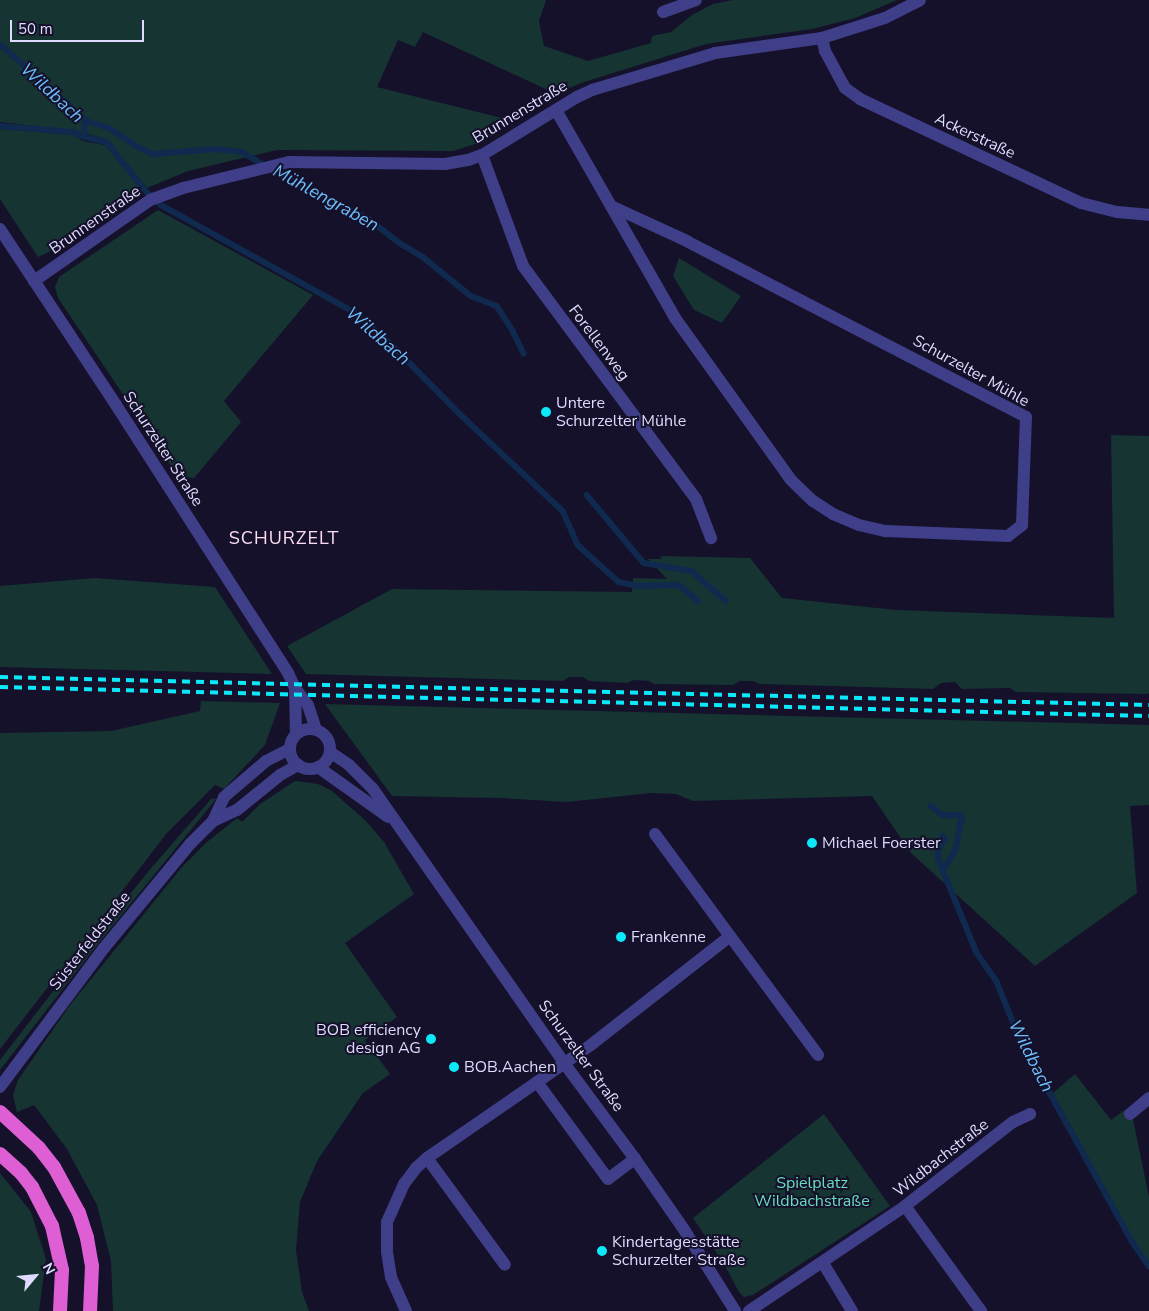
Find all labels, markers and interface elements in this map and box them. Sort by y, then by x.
scale bar [12,10,146,42]
text: 50 m [18,19,53,39]
water label: Wildbach [16,58,88,128]
street label: Brunnenstraße [469,76,571,148]
street label: Ackerstraße [932,109,1018,163]
water label: Mühlengraben [269,160,383,236]
street label: Brunnenstraße [46,181,144,259]
street label: Forellenweg [564,301,634,385]
water label: Wildbach [341,302,415,370]
street label: Schurzelter Mühle [909,331,1033,411]
street label: Schurzelter Straße [119,388,207,510]
place label: Untere Schurzelter Mühle [556,393,686,431]
marker: Untere Schurzelter Mühle [540,406,552,418]
district label: SCHURZELT [228,527,340,549]
place label: Michael Foerster [822,833,941,853]
marker: Michael Foerster [806,837,818,849]
street label: Süsterfeldstraße [46,888,134,994]
place label: Frankenne [631,927,706,947]
marker: Frankenne [615,931,627,943]
street label: Schurzelter Straße [534,996,628,1116]
water label: Wildbach [1004,1016,1058,1096]
place label: BOB efficiency design AG [316,1020,421,1058]
marker: BOB efficiency design AG [425,1033,437,1045]
place label: BOB.Aachen [464,1057,556,1077]
marker: BOB.Aachen [448,1061,460,1073]
street label: Wildbachstraße [890,1115,992,1201]
park label: Spielplatz Wildbachstraße [754,1173,870,1211]
place label: Kindertagesstätte Schurzelter Straße [612,1232,745,1270]
marker: Kindertagesstätte Schurzelter Straße [596,1245,608,1257]
north arrow [10,1251,60,1301]
text: N [38,1260,60,1278]

